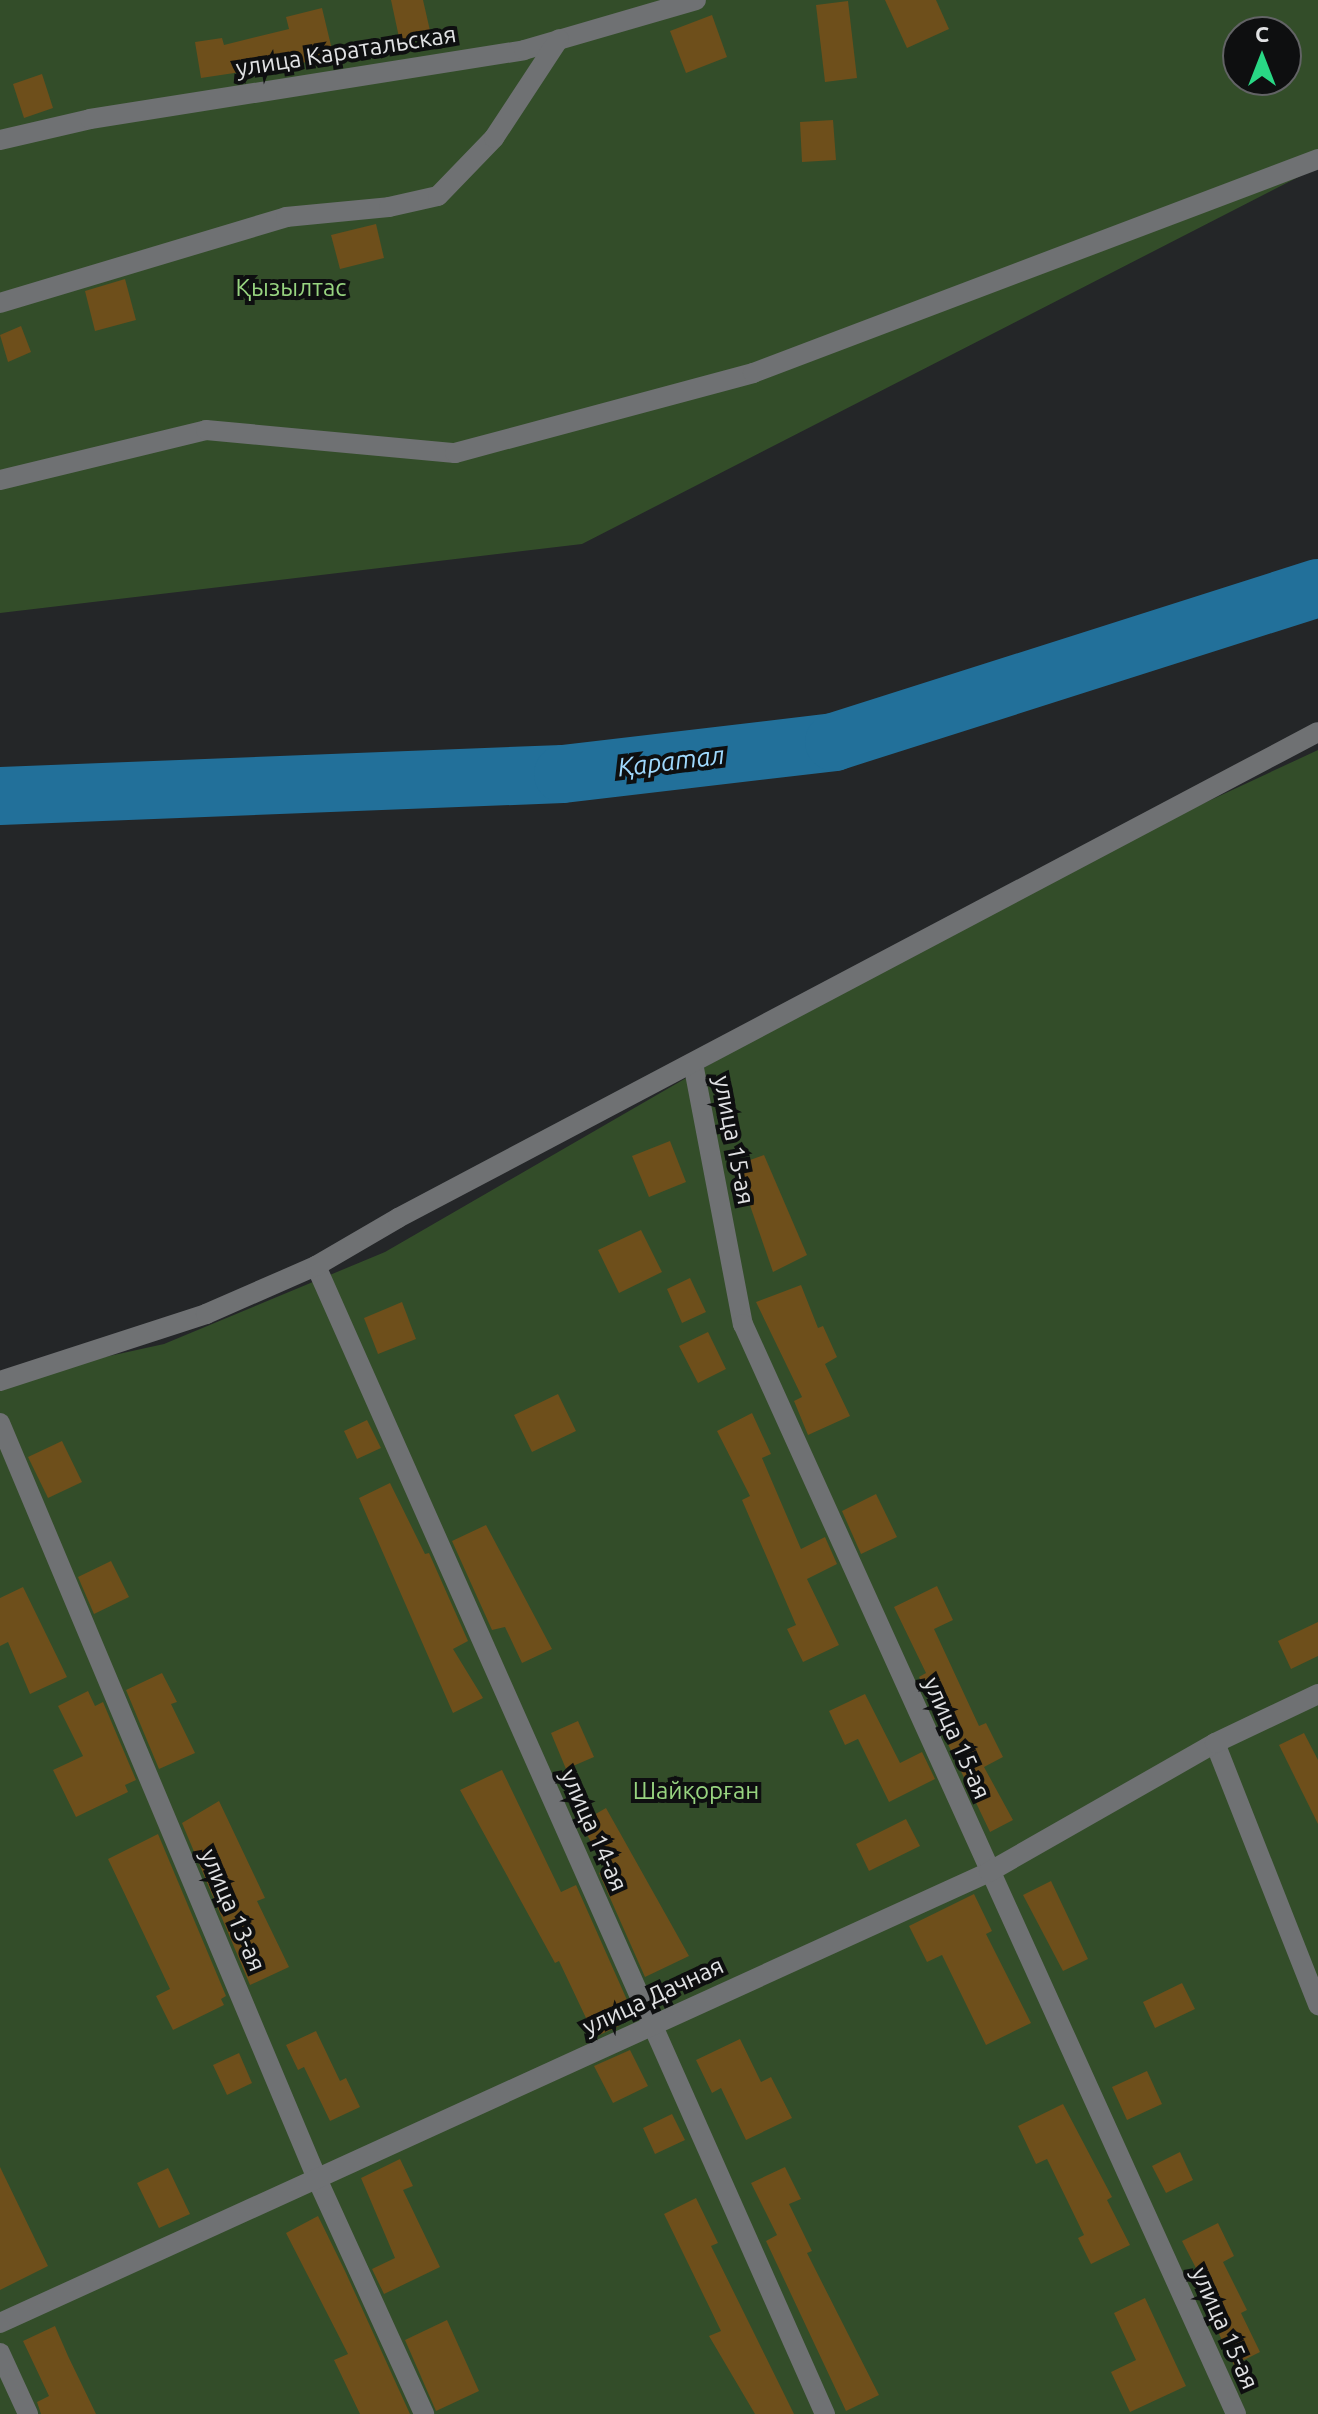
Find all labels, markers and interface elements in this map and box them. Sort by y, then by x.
north arrow [1222,16,1302,96]
street label: улица Каратальская [234,19,458,83]
text: С [1255,21,1269,46]
park label: Қызылтас [236,274,346,302]
water label: Қаратал [616,739,726,783]
street label: улица 15-ая [707,1073,761,1207]
street label: улица 15-ая [917,1673,997,1803]
street label: улица 14-ая [554,1765,634,1895]
park label: Шайқорған [633,1777,759,1805]
street label: улица 13-ая [194,1844,272,1976]
street label: улица Дачная [578,1951,728,2041]
street label: улица 15-ая [1185,2263,1265,2393]

